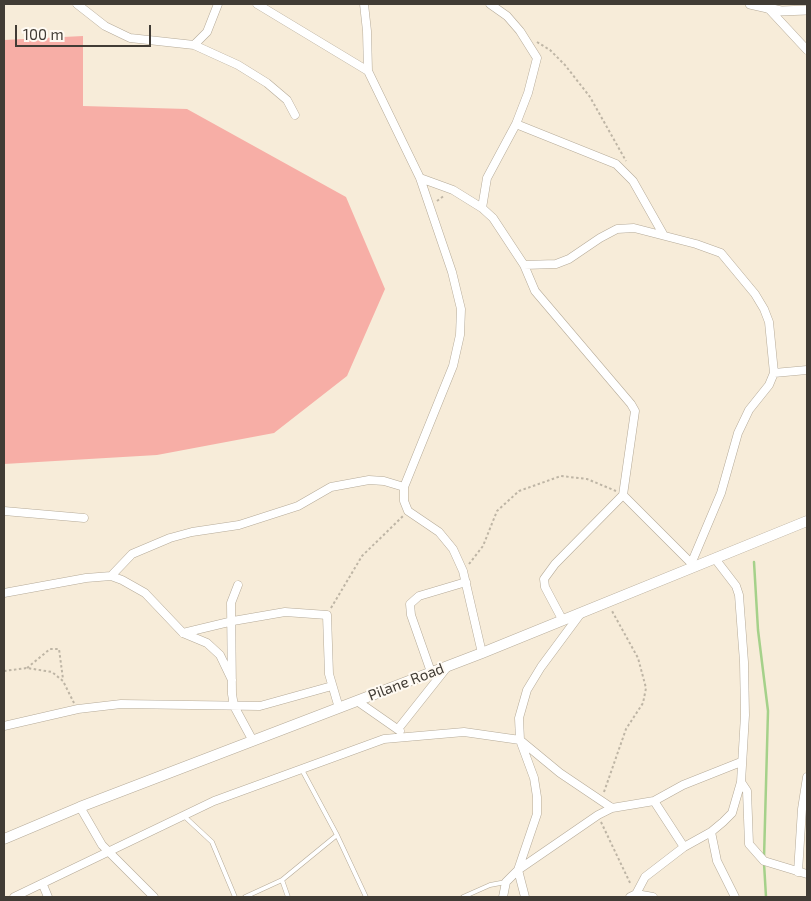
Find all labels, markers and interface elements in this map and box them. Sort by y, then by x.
scale bar [18,15,154,47]
text: 100 m [23,25,64,43]
street label: Pilane Road [365,659,447,705]

